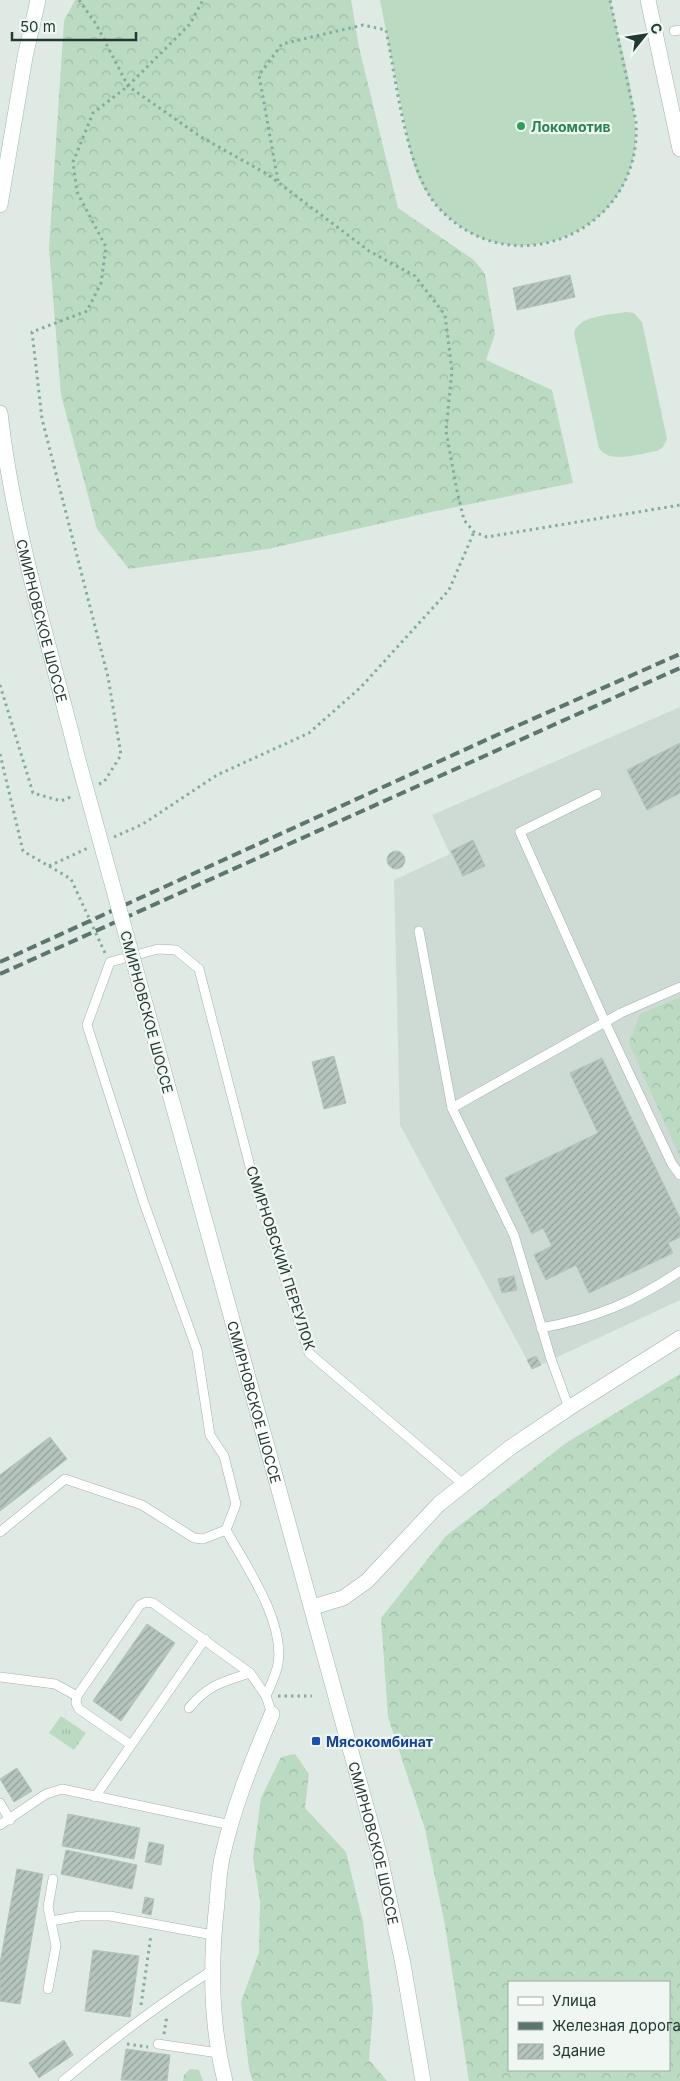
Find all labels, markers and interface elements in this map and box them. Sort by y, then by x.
scale bar [12,10,136,42]
north arrow [620,10,670,60]
text: 50 m [20,17,56,36]
text: С [647,20,667,37]
place label: Локомотив [531,118,611,135]
marker: Локомотив [515,120,527,132]
street label: СМИРНОВСКОЕ ШОССЕ [14,537,71,704]
street label: СМИРНОВСКОЕ ШОССЕ [117,929,177,1095]
street label: СМИРНОВСКИЙ ПЕРЕУЛОК [243,1163,320,1353]
street label: СМИРНОВСКОЕ ШОССЕ [224,1319,285,1485]
place label: Мясокомбинат [326,1733,433,1750]
marker: Мясокомбинат [310,1735,322,1747]
street label: СМИРНОВСКОЕ ШОССЕ [346,1759,403,1926]
legend [508,1981,670,2071]
text: Улица [552,1991,596,2010]
text: Железная дорога [552,2016,680,2035]
text: Здание [552,2041,606,2060]

